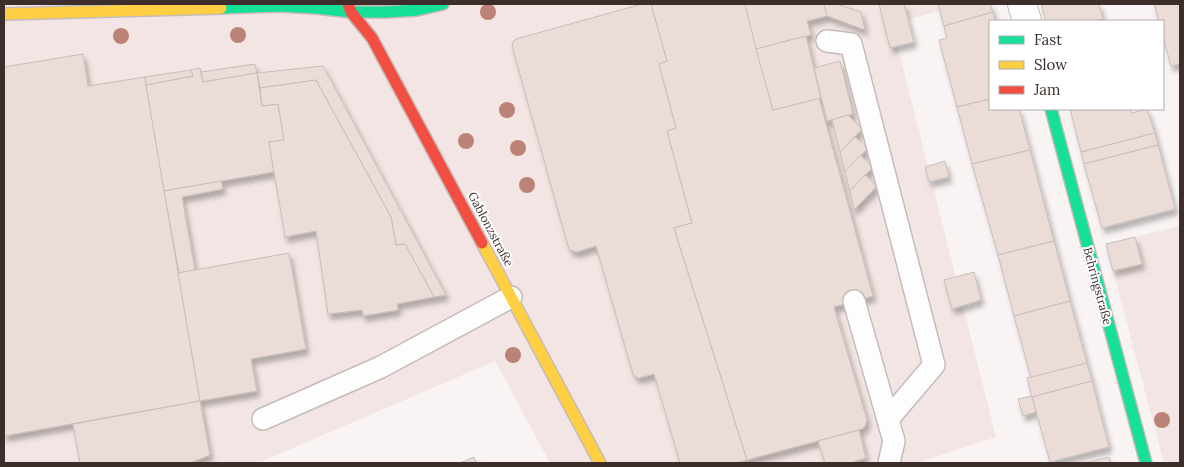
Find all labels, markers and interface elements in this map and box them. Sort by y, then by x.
legend [989,20,1164,110]
text: Fast [1034,30,1062,49]
text: Slow [1034,55,1067,74]
text: Jam [1033,80,1061,99]
street label: Gablonzstraße [465,189,517,269]
street label: Behringstraße [1080,246,1116,327]

